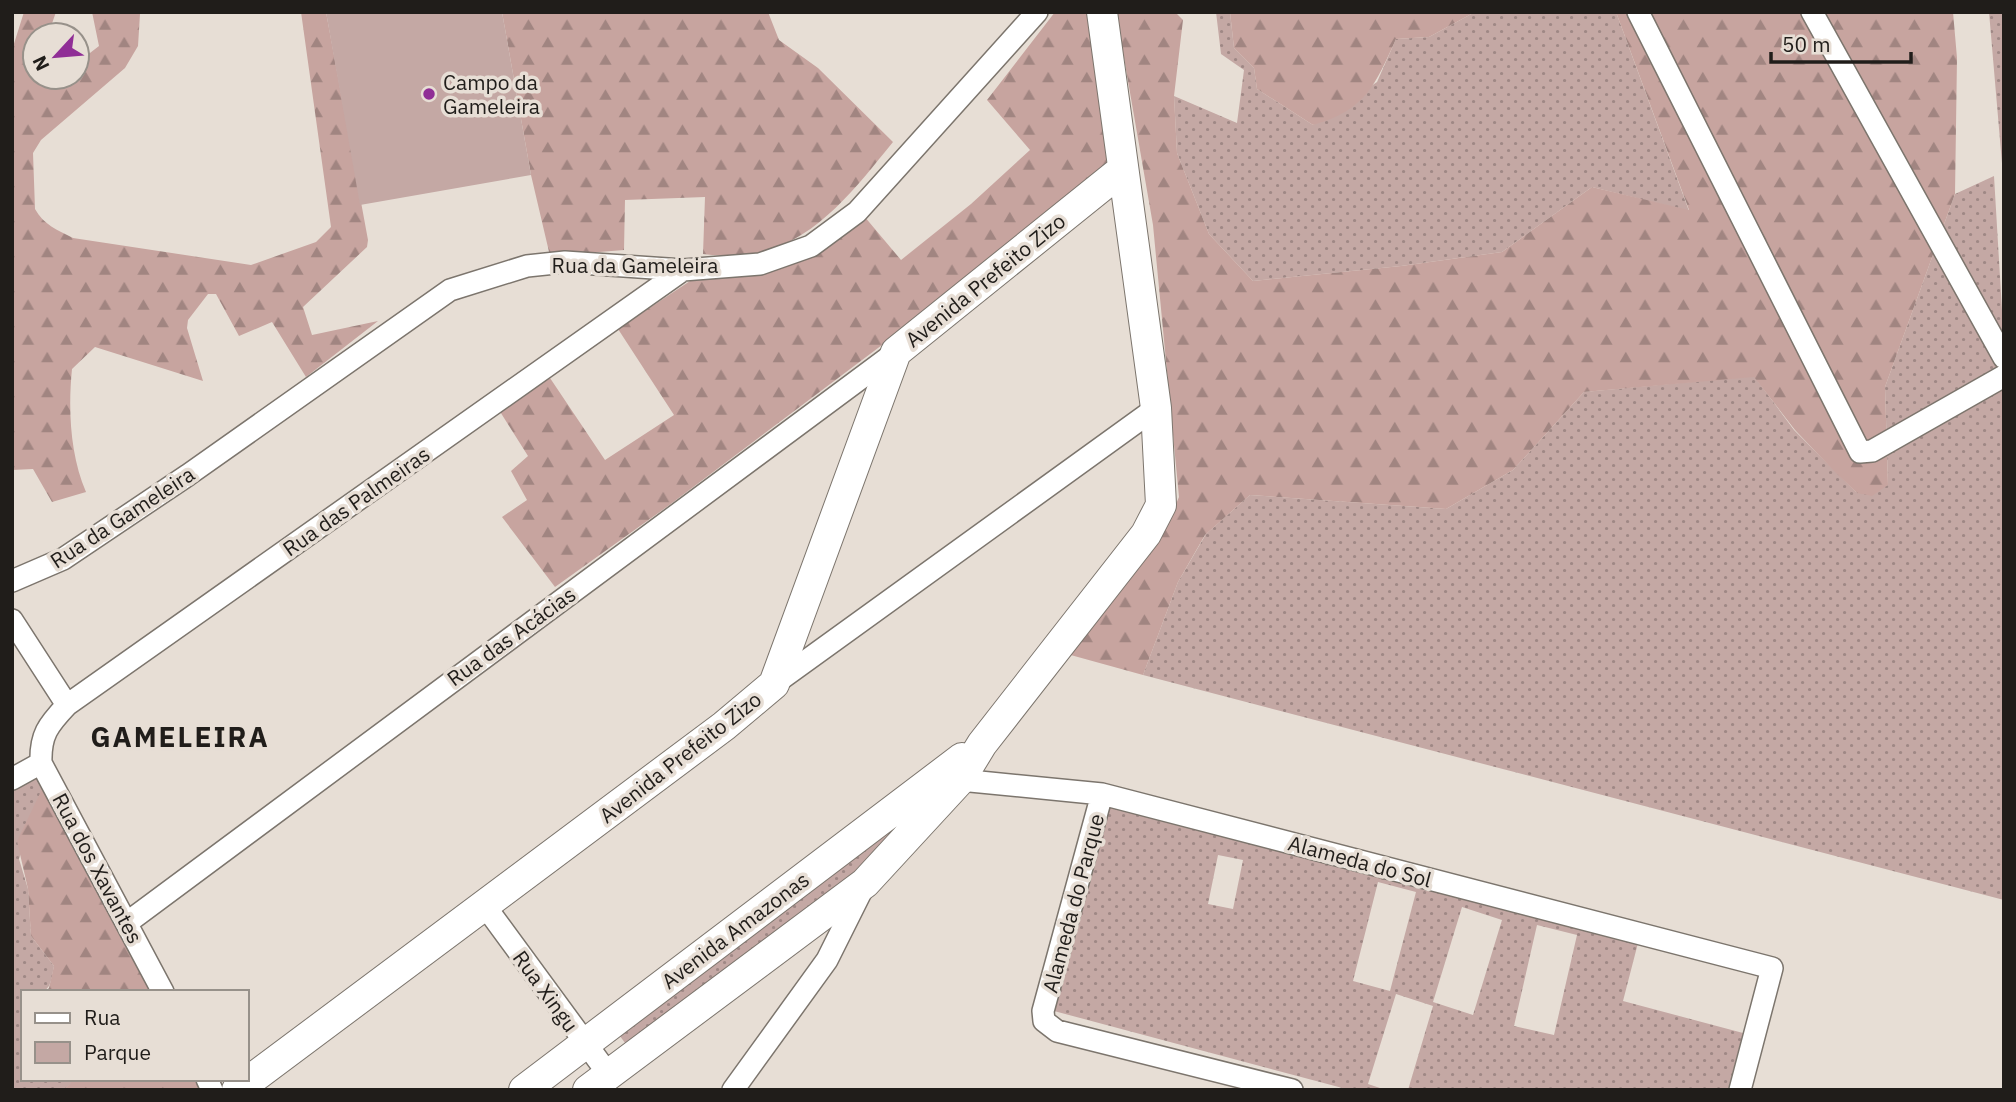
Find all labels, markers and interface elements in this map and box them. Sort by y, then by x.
north arrow [21,21,91,91]
scale bar [1771,21,1911,65]
text: 50 m [1782,30,1831,58]
text: N [27,52,55,75]
place label: Campo da Gameleira [443,68,540,120]
marker: Campo da Gameleira [421,86,437,102]
street label: Avenida Prefeito Zizo [899,207,1071,353]
street label: Rua da Gameleira [552,251,718,279]
street label: Rua das Palmeiras [277,440,435,562]
street label: Rua da Gameleira [44,460,200,574]
street label: Rua das Acácias [441,580,581,692]
street label: Avenida Prefeito Zizo [593,685,767,829]
district label: GAMELEIRA [90,718,270,755]
street label: Rua dos Xavantes [47,788,149,948]
street label: Alameda do Parque [1036,810,1110,996]
street label: Alameda do Sol [1285,828,1435,894]
street label: Avenida Amazonas [656,865,814,995]
street label: Rua Xingu [507,945,585,1037]
legend [21,990,248,1081]
text: Rua [84,1003,121,1031]
text: Parque [84,1038,151,1066]

